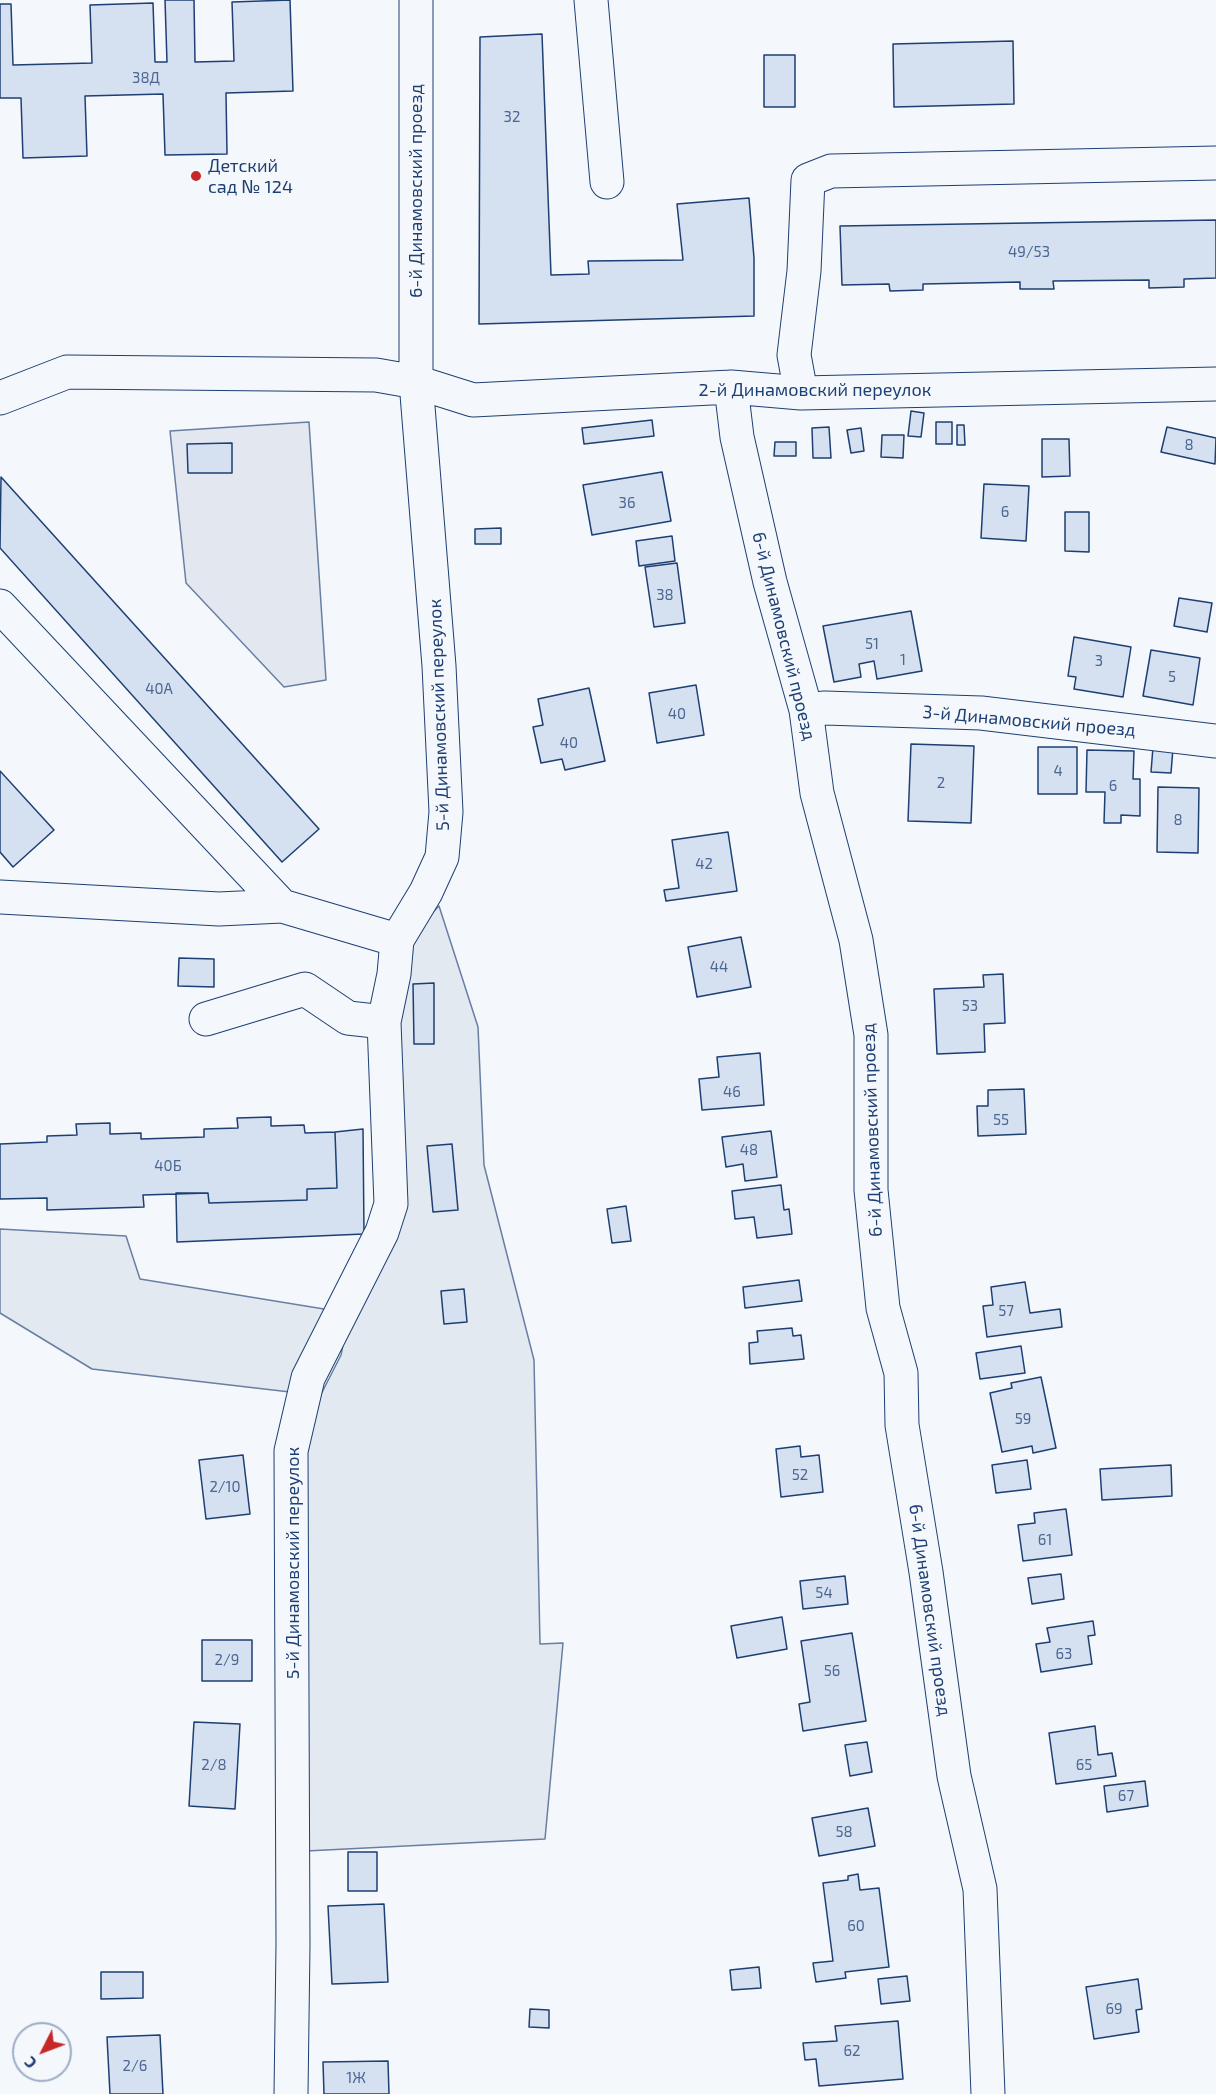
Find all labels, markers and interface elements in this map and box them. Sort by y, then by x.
house number: 38Д [132,69,160,87]
street label: 6-й Динамовский проезд [405,84,427,298]
house number: 32 [504,108,520,126]
place label: Детский сад № 124 [208,155,293,198]
marker: Детский сад № 124 [189,169,203,183]
house number: 49/53 [1008,243,1050,261]
street label: 2-й Динамовский переулок [699,379,931,401]
house number: 8 [1184,436,1194,454]
house number: 36 [619,494,635,512]
house number: 6 [1001,503,1009,521]
street label: 6-й Динамовский проезд [748,530,820,742]
house number: 38 [656,586,674,604]
street label: 5-й Динамовский переулок [424,599,454,831]
house number: 51 [865,635,879,653]
house number: 1 [900,651,906,669]
house number: 3 [1095,652,1103,670]
house number: 5 [1168,668,1176,686]
house number: 40А [145,680,173,698]
street label: 3-й Динамовский проезд [922,701,1136,741]
house number: 40 [668,705,686,723]
house number: 40 [560,734,578,752]
house number: 4 [1053,762,1063,780]
house number: 2 [937,774,945,792]
house number: 6 [1109,777,1117,795]
house number: 8 [1173,811,1183,829]
house number: 42 [695,855,713,873]
house number: 44 [710,958,728,976]
house number: 53 [962,997,978,1015]
street label: 6-й Динамовский проезд [857,1023,887,1237]
house number: 46 [723,1083,741,1101]
house number: 55 [993,1111,1009,1129]
house number: 48 [740,1141,758,1159]
house number: 40Б [154,1157,182,1175]
house number: 57 [998,1302,1014,1320]
house number: 59 [1015,1410,1031,1428]
street label: 5-й Динамовский переулок [282,1447,304,1679]
house number: 52 [792,1466,808,1484]
house number: 2/10 [209,1478,241,1496]
street label: 6-й Динамовский проезд [904,1503,956,1717]
house number: 61 [1038,1531,1052,1549]
house number: 54 [815,1584,833,1602]
house number: 63 [1056,1645,1072,1663]
house number: 2/9 [215,1651,239,1669]
house number: 56 [824,1662,840,1680]
house number: 2/8 [201,1756,227,1774]
house number: 65 [1076,1756,1092,1774]
house number: 67 [1118,1787,1134,1805]
house number: 58 [835,1823,853,1841]
house number: 60 [847,1917,865,1935]
house number: 69 [1105,2000,1123,2018]
north arrow [12,2022,72,2082]
house number: 62 [843,2042,861,2060]
text: С [20,2053,40,2073]
house number: 2/6 [123,2057,147,2075]
house number: 1Ж [346,2069,366,2087]

